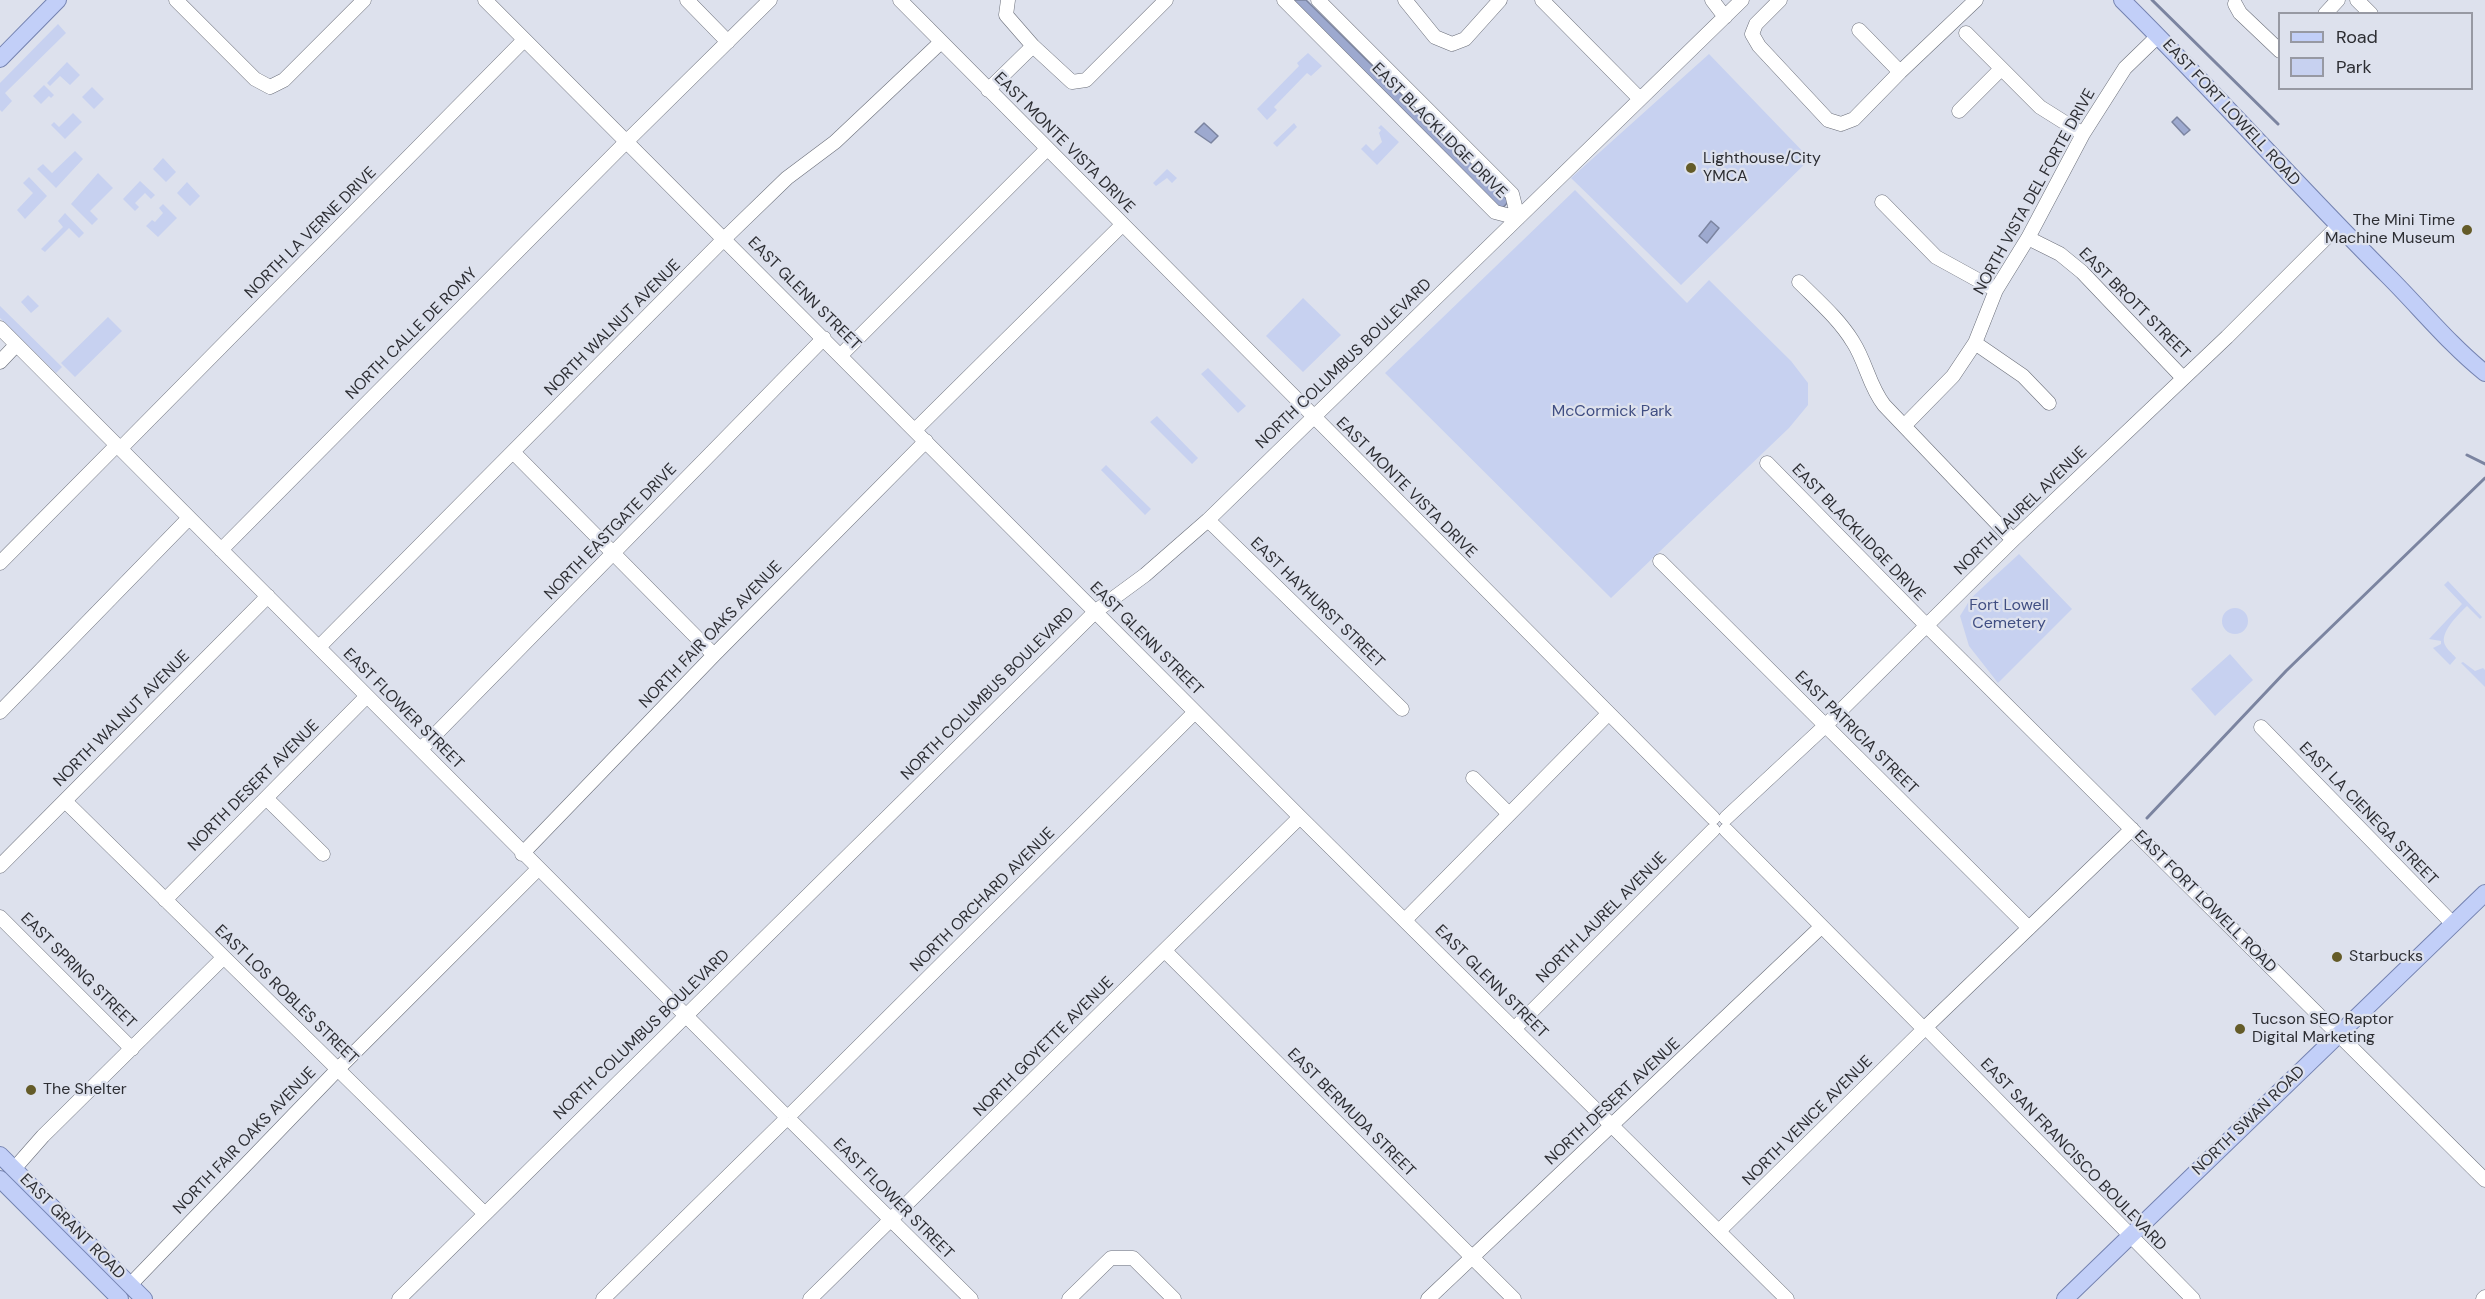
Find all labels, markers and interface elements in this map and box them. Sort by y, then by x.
legend [2278,12,2473,90]
text: Road [2336,25,2378,49]
street label: EAST FORT LOWELL ROAD [2158,36,2304,190]
text: Park [2336,55,2372,79]
street label: EAST BLACKLIDGE DRIVE [1367,59,1511,203]
street label: EAST MONTE VISTA DRIVE [990,69,1138,217]
street label: NORTH VISTA DEL FORTE DRIVE [1970,86,2100,298]
place label: Lighthouse/City YMCA [1703,149,1821,187]
marker: Lighthouse/City YMCA [1684,161,1698,175]
street label: NORTH LA VERNE DRIVE [241,163,381,303]
place label: The Mini Time Machine Museum [2325,211,2455,249]
marker: The Mini Time Machine Museum [2460,223,2474,237]
street label: EAST GLENN STREET [743,233,865,355]
street label: EAST BROTT STREET [2074,244,2194,364]
street label: NORTH WALNUT AVENUE [541,256,685,400]
street label: NORTH CALLE DE ROMY [342,264,482,404]
street label: NORTH COLUMBUS BOULEVARD [1252,275,1436,453]
park label: McCormick Park [1552,402,1672,422]
street label: EAST MONTE VISTA DRIVE [1332,414,1480,562]
street label: NORTH LAUREL AVENUE [1951,443,2091,579]
street label: NORTH EASTGATE DRIVE [541,460,681,604]
street label: EAST BLACKLIDGE DRIVE [1787,460,1929,606]
street label: EAST HAYHURST STREET [1246,534,1388,672]
street label: NORTH FAIR OAKS AVENUE [636,557,786,713]
street label: EAST GLENN STREET [1085,578,1207,700]
park label: Fort Lowell Cemetery [1969,596,2049,634]
street label: NORTH COLUMBUS BOULEVARD [898,604,1078,784]
street label: EAST FLOWER STREET [339,645,467,773]
street label: NORTH WALNUT AVENUE [50,647,194,791]
street label: EAST PATRICIA STREET [1791,668,1921,798]
street label: NORTH DESERT AVENUE [184,716,324,856]
street label: EAST LA CIENEGA STREET [2295,739,2441,889]
street label: NORTH ORCHARD AVENUE [907,824,1059,976]
street label: EAST FORT LOWELL ROAD [2130,827,2280,977]
street label: NORTH LAUREL AVENUE [1533,849,1671,987]
street label: EAST SPRING STREET [16,909,140,1033]
street label: EAST LOS ROBLES STREET [210,921,362,1069]
street label: EAST GLENN STREET [1430,921,1552,1043]
street label: NORTH COLUMBUS BOULEVARD [550,946,734,1124]
place label: Starbucks [2349,947,2423,967]
marker: Starbucks [2330,950,2344,964]
street label: NORTH GOYETTE AVENUE [970,973,1118,1121]
place label: Tucson SEO Raptor Digital Marketing [2252,1010,2394,1048]
marker: Tucson SEO Raptor Digital Marketing [2233,1022,2247,1036]
street label: NORTH DESERT AVENUE [1542,1034,1684,1170]
street label: EAST BERMUDA STREET [1283,1045,1419,1181]
street label: NORTH VENICE AVENUE [1739,1052,1877,1190]
street label: EAST SAN FRANCISCO BOULEVARD [1976,1055,2170,1255]
street label: NORTH SWAN ROAD [2189,1062,2309,1180]
street label: NORTH FAIR OAKS AVENUE [170,1063,320,1219]
place label: The Shelter [43,1080,127,1100]
marker: The Shelter [24,1083,38,1097]
street label: EAST FLOWER STREET [829,1135,957,1263]
street label: EAST GRANT ROAD [15,1170,129,1284]

